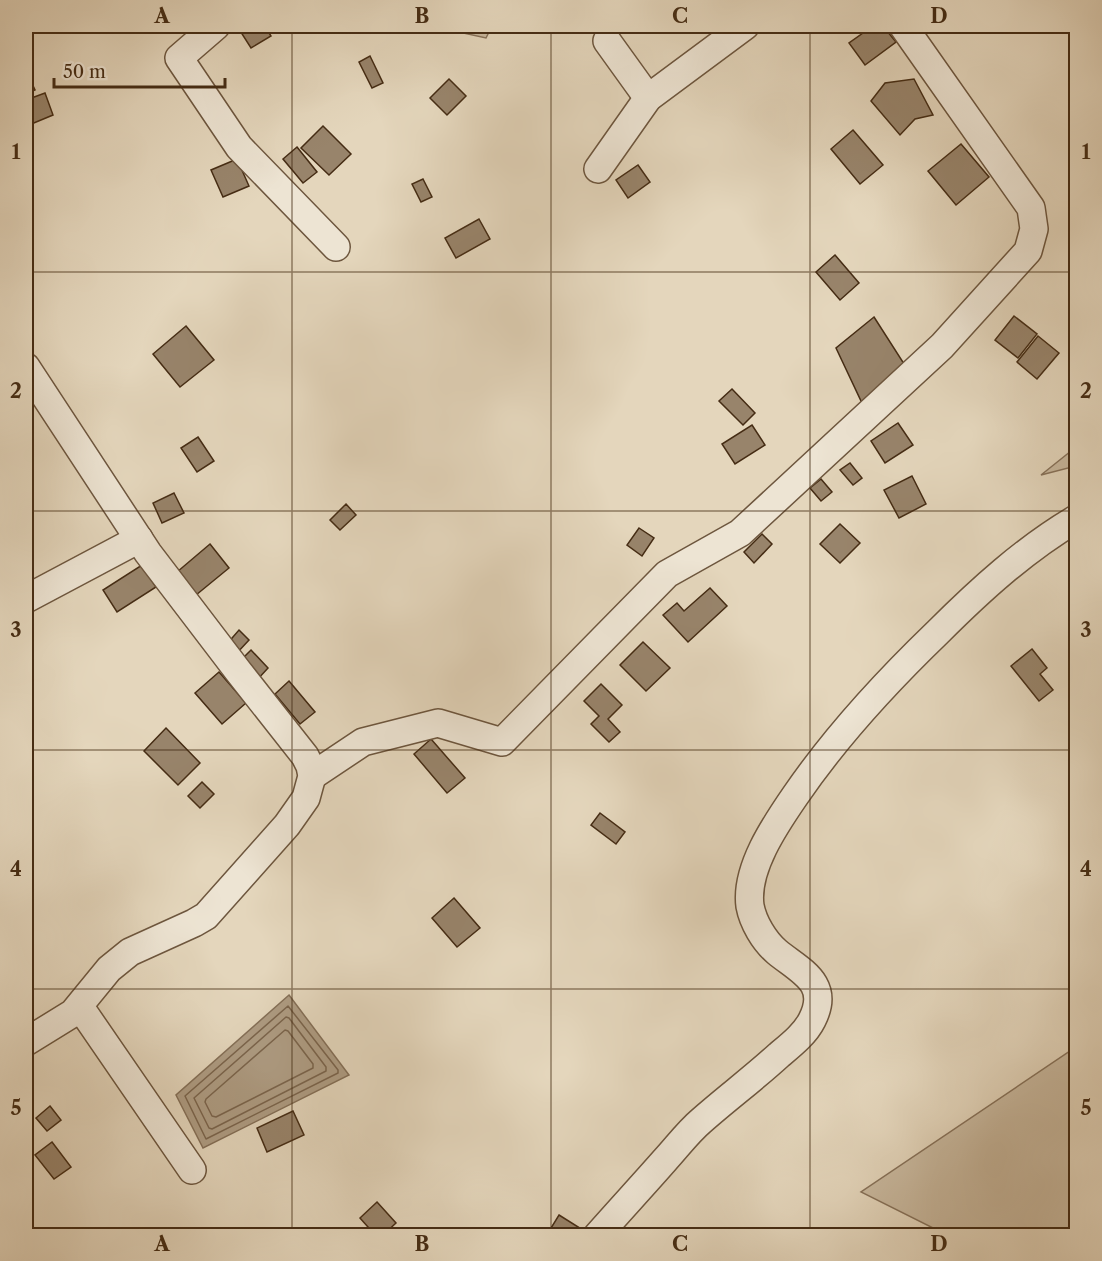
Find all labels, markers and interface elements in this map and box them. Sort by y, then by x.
text: A [153,4,170,28]
text: B [415,4,430,28]
text: C [672,4,688,28]
text: D [930,4,948,28]
scale bar [54,51,225,89]
text: 50 m [63,61,106,83]
text: 1 [12,140,21,164]
text: 1 [1082,140,1091,164]
text: 2 [10,379,22,403]
text: 2 [1080,379,1092,403]
text: 3 [10,618,22,642]
text: 3 [1080,618,1092,642]
text: 4 [10,857,22,881]
text: 4 [1080,857,1092,881]
text: 5 [10,1096,22,1120]
text: 5 [1080,1096,1092,1120]
text: A [153,1232,170,1256]
text: B [415,1232,430,1256]
text: C [672,1232,688,1256]
text: D [930,1232,948,1256]

